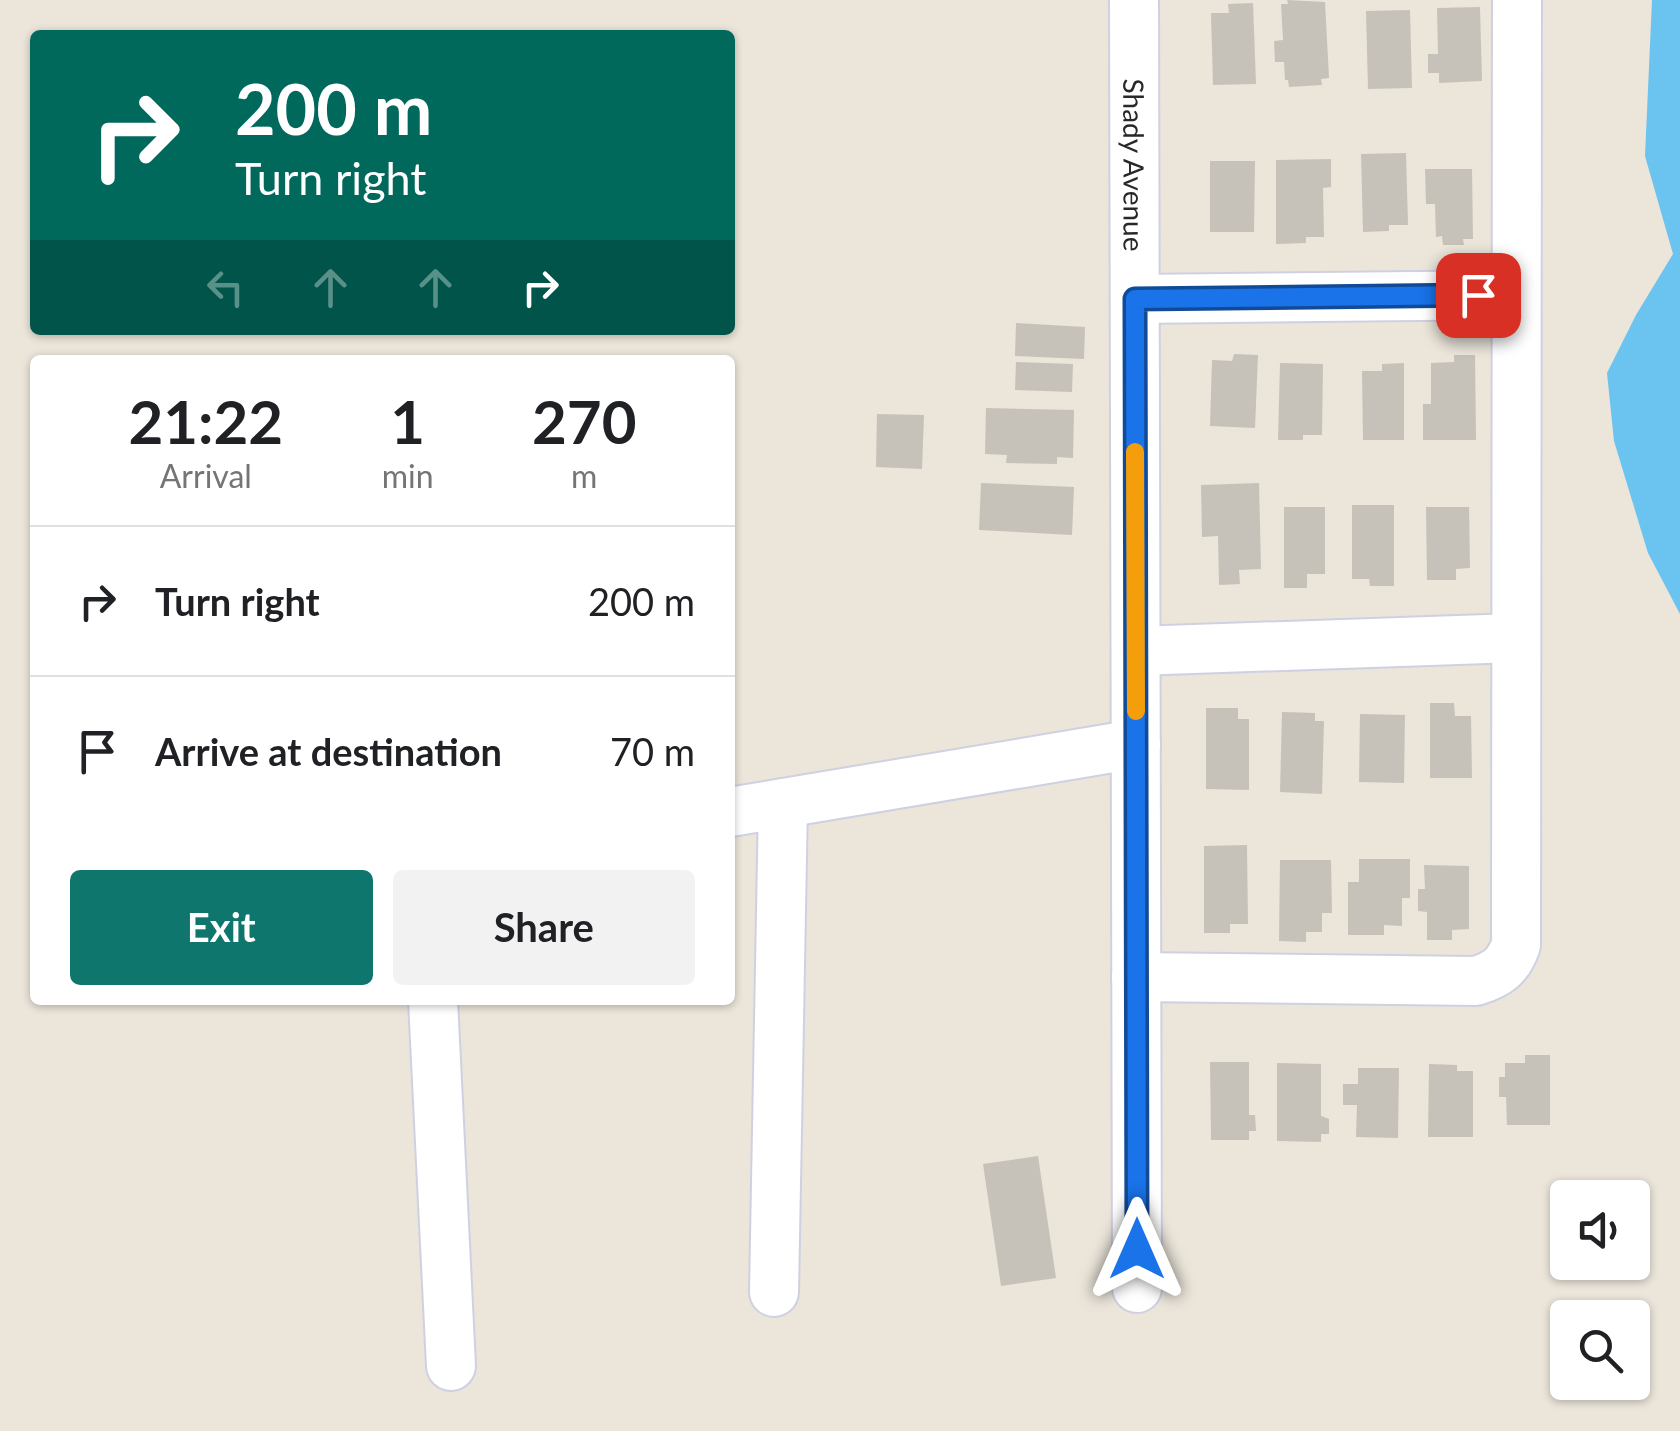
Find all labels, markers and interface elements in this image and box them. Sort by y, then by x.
text: 200 m [235,66,432,150]
icon: right [70,70,200,200]
street label: Shady Avenue [1117,78,1152,251]
text: Turn right [235,151,426,205]
pin [1436,253,1521,338]
icon: left [198,260,253,315]
icon: ahead [303,260,358,315]
icon: ahead [408,260,463,315]
icon: right [513,260,568,315]
icon: arrive [1451,268,1506,323]
text: 21:22 [129,385,283,457]
text: 1 [390,385,425,457]
text: 270 [532,385,636,457]
text: Arrival [160,456,252,495]
text: min [382,456,434,495]
text: m [571,456,597,495]
icon: right [70,574,125,629]
text: Turn right [155,578,320,624]
text: 200 m [588,578,695,624]
icon: arrive [70,724,125,779]
text: Arrive at destination [155,728,502,774]
text: 70 m [610,728,695,774]
button: Exit [70,870,373,985]
button: Share [393,870,695,985]
map controls [1550,1180,1650,1400]
button: sound [1550,1180,1650,1280]
position arrow [1085,1197,1189,1301]
button: search [1550,1300,1650,1400]

